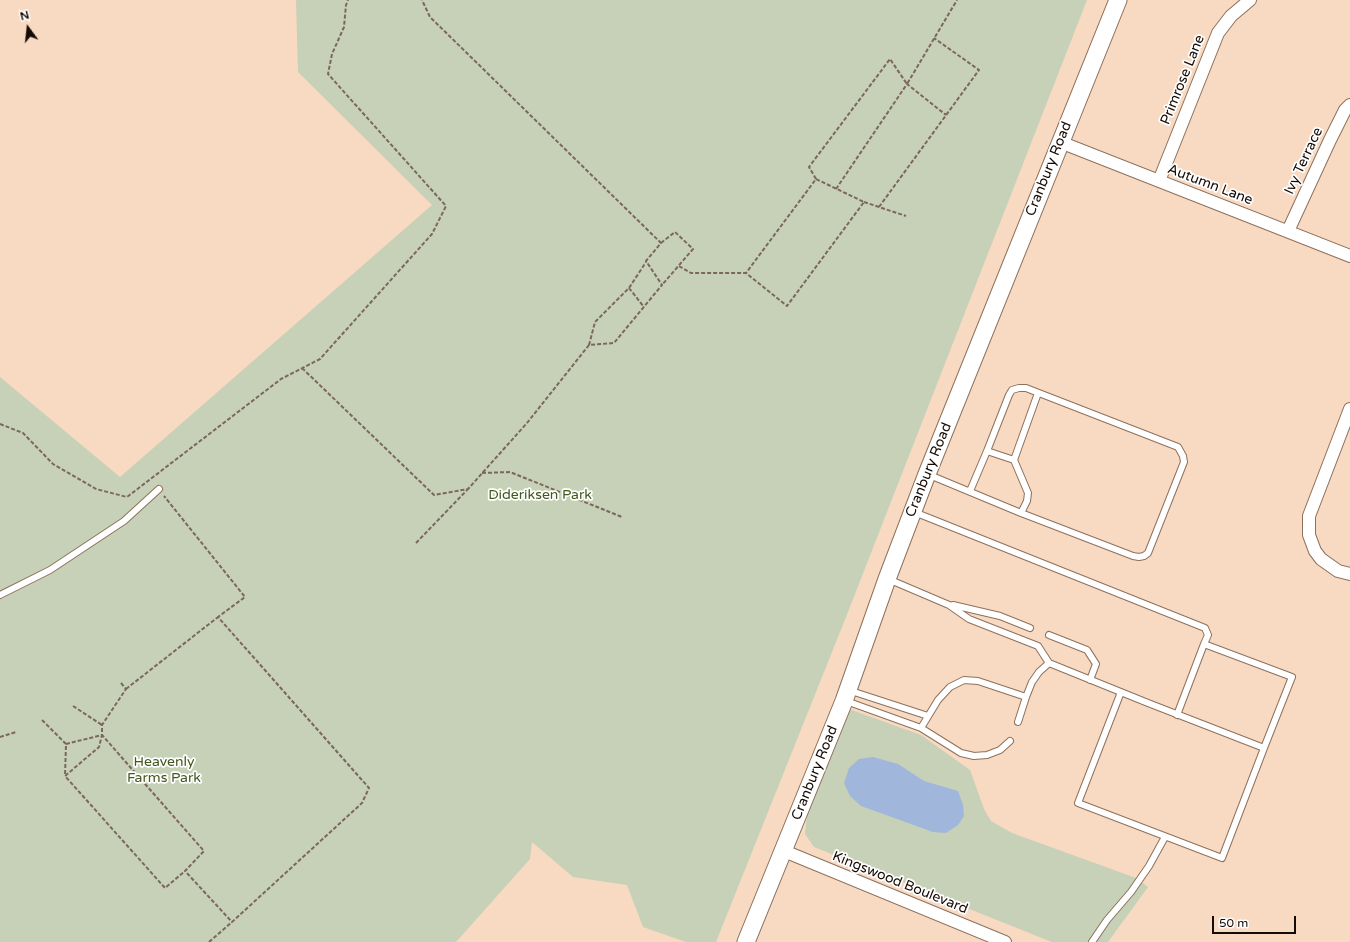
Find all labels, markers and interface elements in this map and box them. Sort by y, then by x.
north arrow [8,8,48,48]
text: N [19,9,31,23]
street label: Primrose Lane [1157,33,1209,127]
street label: Cranbury Road [1022,119,1076,219]
street label: Ivy Terrace [1281,125,1327,197]
street label: Autumn Lane [1165,161,1255,209]
street label: Cranbury Road [902,420,956,520]
park label: Dideriksen Park [488,487,592,503]
street label: Cranbury Road [788,723,842,823]
park label: Heavenly Farms Park [127,754,201,786]
street label: Kingswood Boulevard [830,848,970,918]
scale bar [1214,908,1298,934]
text: 50 m [1219,916,1248,930]

